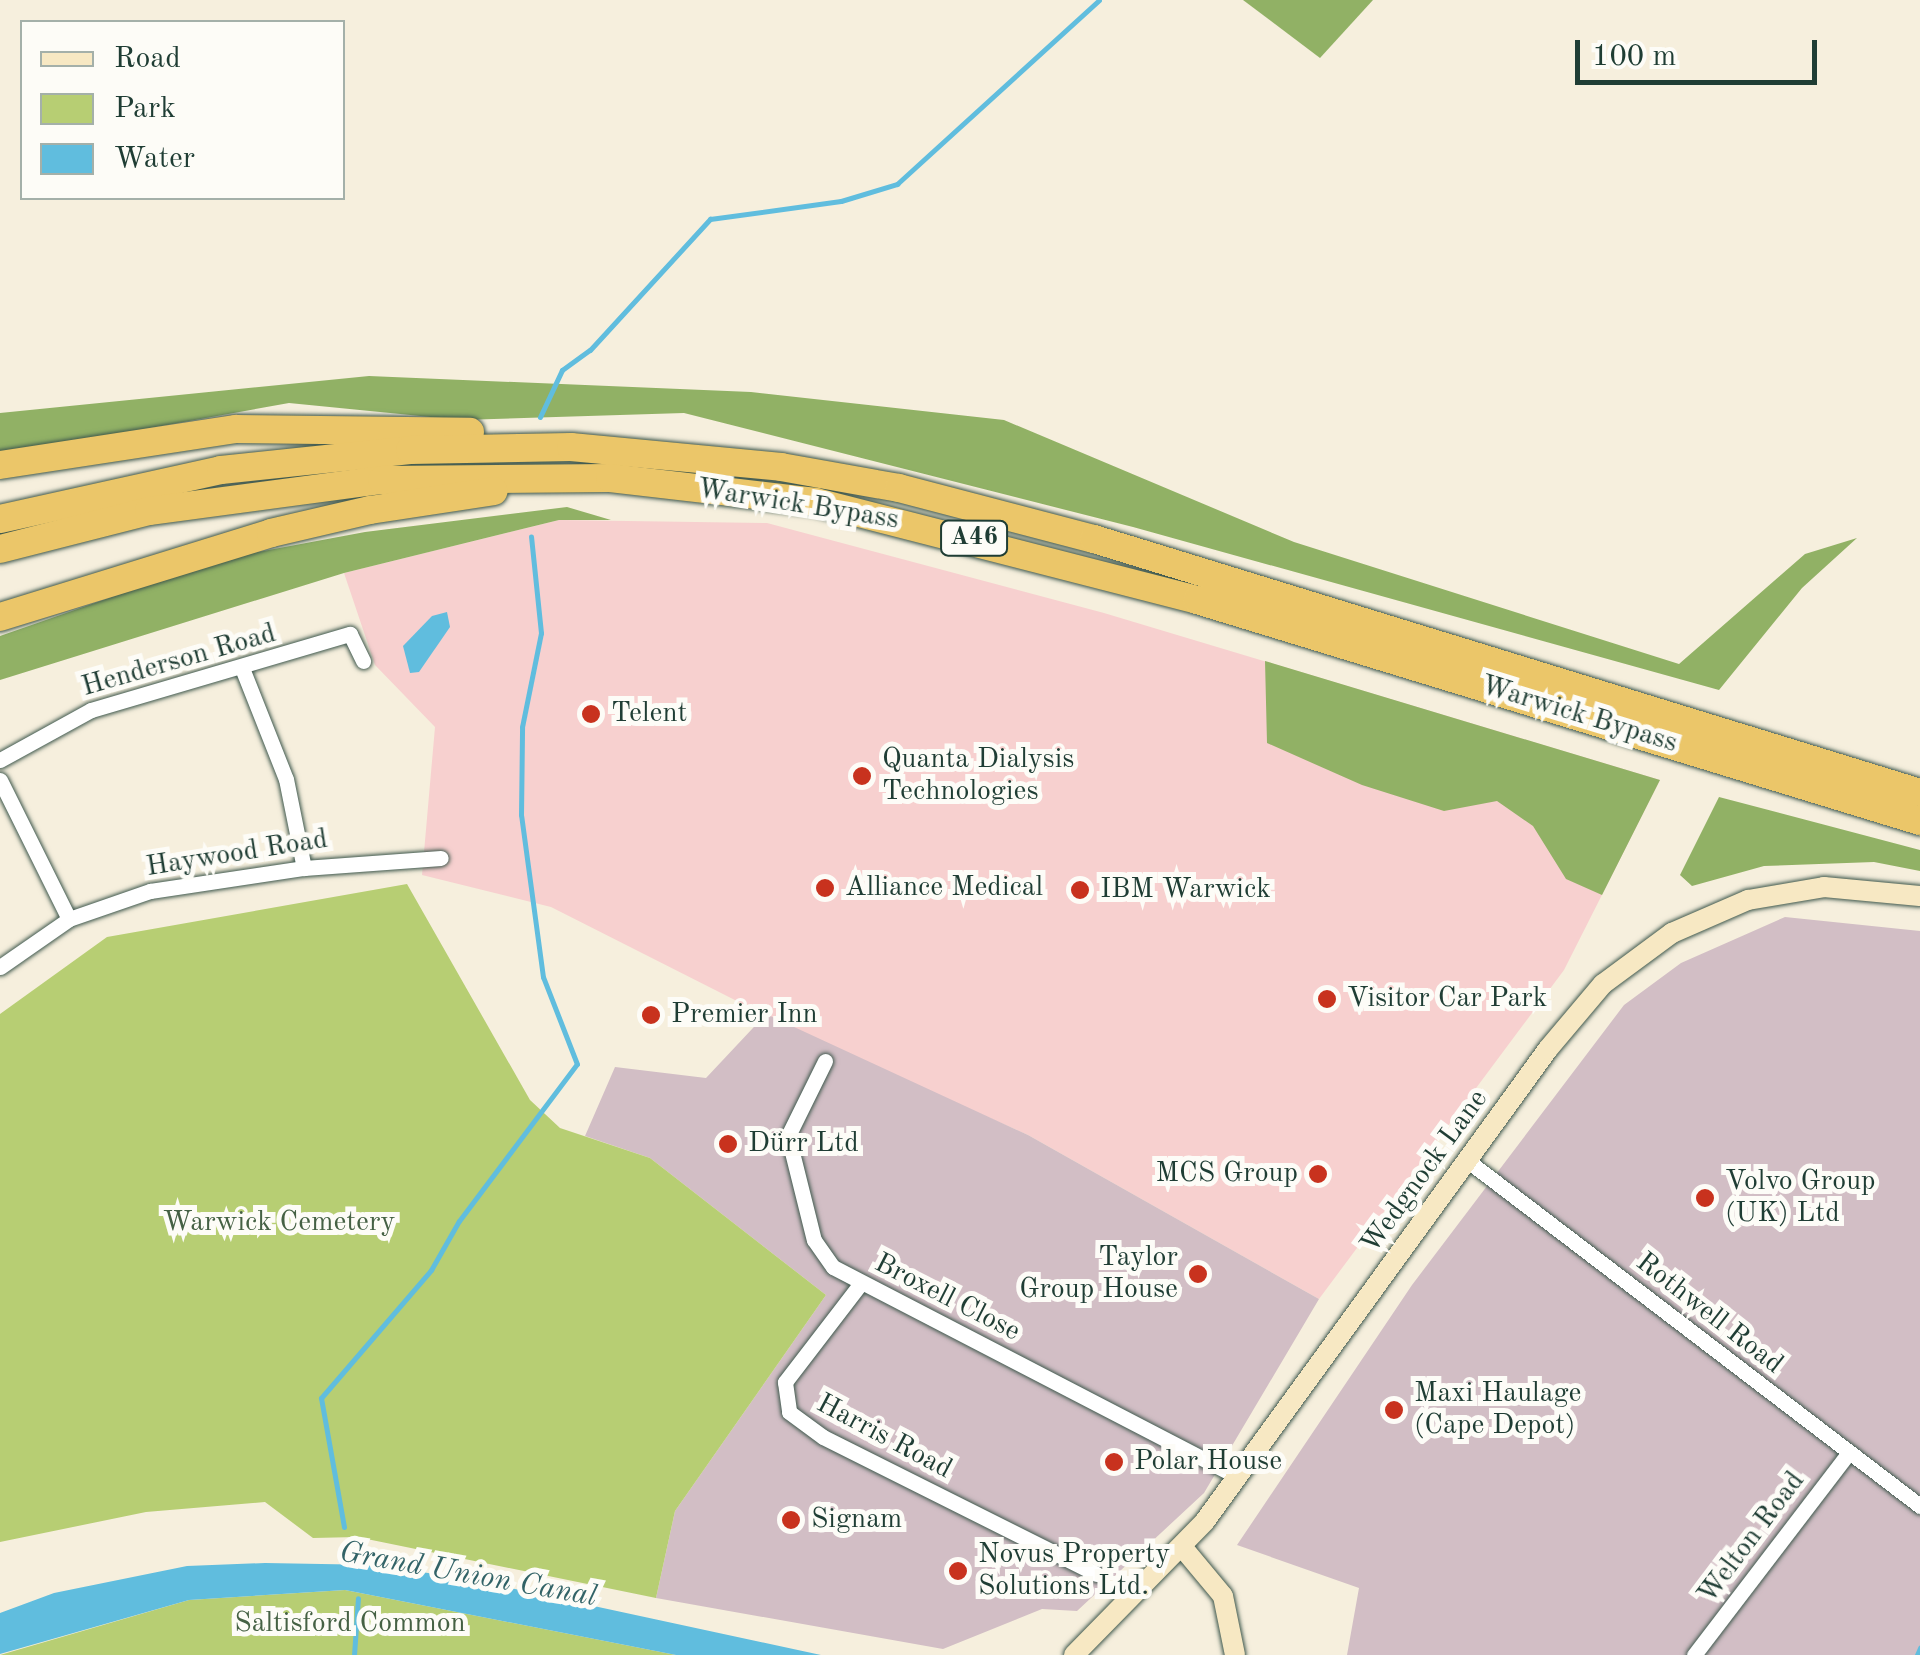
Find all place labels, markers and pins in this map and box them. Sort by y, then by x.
place label: Telent [611,697,687,731]
marker: Telent [580,703,602,725]
place label: Quanta Dialysis Technologies [882,743,1074,809]
marker: Quanta Dialysis Technologies [851,765,873,787]
place label: Alliance Medical [845,871,1043,905]
place label: IBM Warwick [1100,873,1271,907]
marker: Alliance Medical [814,877,836,899]
marker: IBM Warwick [1069,879,1091,901]
place label: Visitor Car Park [1347,982,1547,1016]
marker: Visitor Car Park [1316,988,1338,1010]
place label: Premier Inn [671,998,818,1032]
marker: Premier Inn [640,1004,662,1026]
place label: Dürr Ltd [748,1127,859,1161]
marker: Dürr Ltd [717,1133,739,1155]
place label: MCS Group [1156,1157,1298,1191]
marker: MCS Group [1307,1163,1329,1185]
place label: Volvo Group (UK) Ltd [1725,1165,1876,1231]
marker: Volvo Group (UK) Ltd [1694,1187,1716,1209]
place label: Taylor Group House [1019,1241,1178,1307]
marker: Taylor Group House [1187,1263,1209,1285]
place label: Maxi Haulage (Cape Depot) [1414,1377,1581,1443]
marker: Maxi Haulage (Cape Depot) [1383,1399,1405,1421]
place label: Polar House [1134,1445,1282,1479]
marker: Polar House [1103,1451,1125,1473]
place label: Signam [811,1503,902,1537]
marker: Signam [780,1509,802,1531]
place label: Novus Property Solutions Ltd. [978,1538,1170,1604]
marker: Novus Property Solutions Ltd. [947,1560,969,1582]

